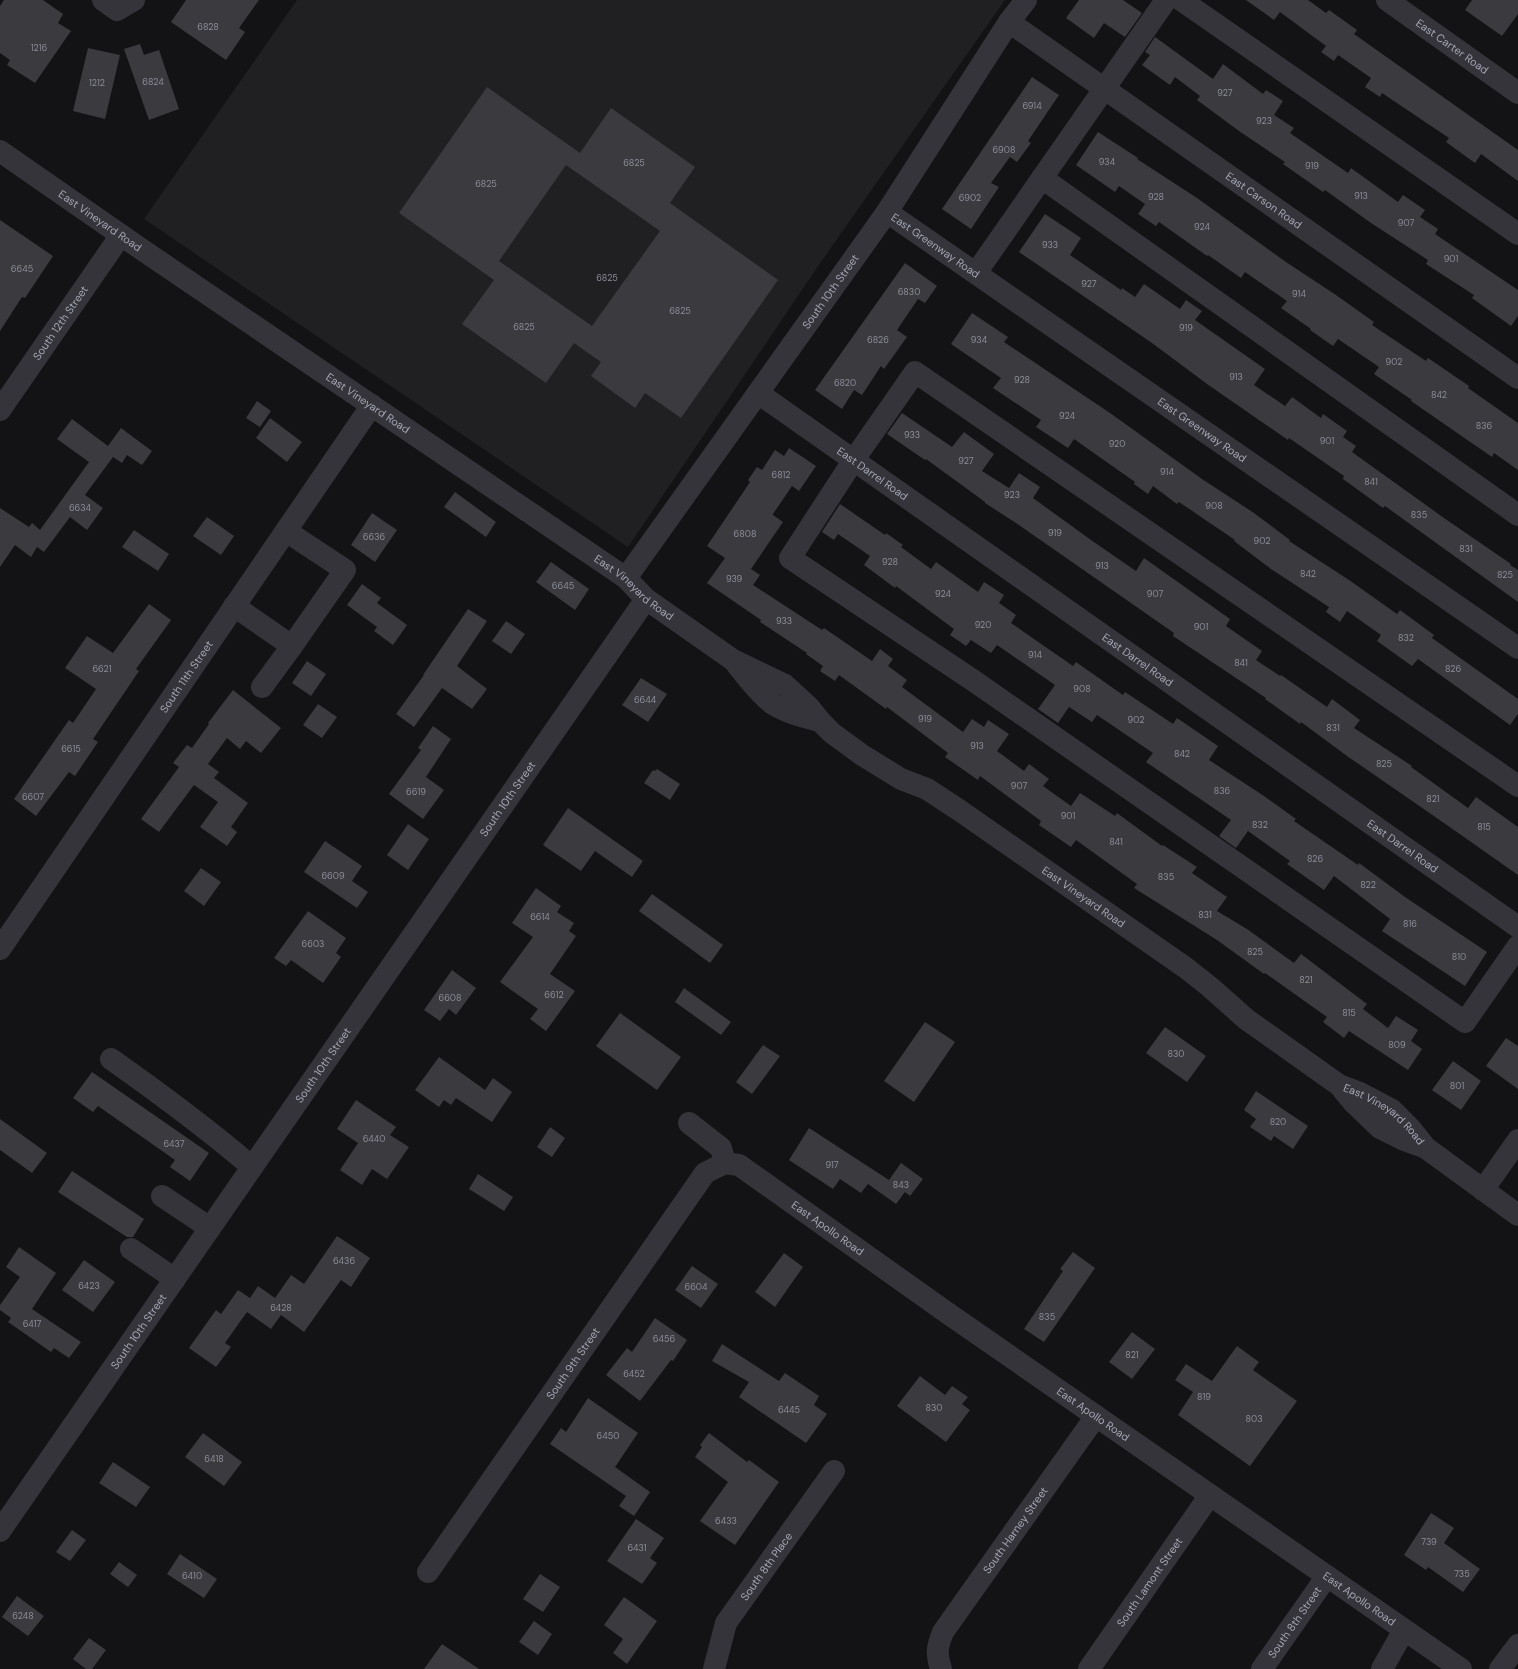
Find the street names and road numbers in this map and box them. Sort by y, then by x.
street label: East Carter Road [1413,16,1491,77]
street label: East Carson Road [1223,169,1305,232]
street label: East Vineyard Road [56,187,145,254]
street label: East Greenway Road [889,210,983,281]
street label: South 10th Street [799,251,862,332]
street label: South 12th Street [30,283,91,363]
street label: East Vineyard Road [323,370,413,436]
street label: East Greenway Road [1155,394,1249,465]
street label: East Darrel Road [834,444,911,503]
street label: East Vineyard Road [592,552,677,623]
street label: East Darrel Road [1099,630,1176,690]
street label: South 11th Street [157,638,216,715]
street label: South 10th Street [477,758,539,839]
street label: East Darrel Road [1365,816,1441,876]
street label: East Vineyard Road [1039,863,1128,931]
street label: South 10th Street [292,1025,354,1105]
street label: East Vineyard Road [1341,1080,1428,1148]
street label: East Apollo Road [789,1198,867,1259]
street label: South 10th Street [107,1291,169,1372]
street label: South 9th Street [543,1325,603,1402]
street label: East Apollo Road [1054,1384,1132,1444]
street label: South Harney Street [980,1484,1051,1576]
street label: South 8th Place [737,1530,795,1603]
street label: South Lamont Street [1114,1535,1185,1629]
street label: East Apollo Road [1320,1568,1399,1629]
street label: South 8th Street [1265,1584,1325,1661]

